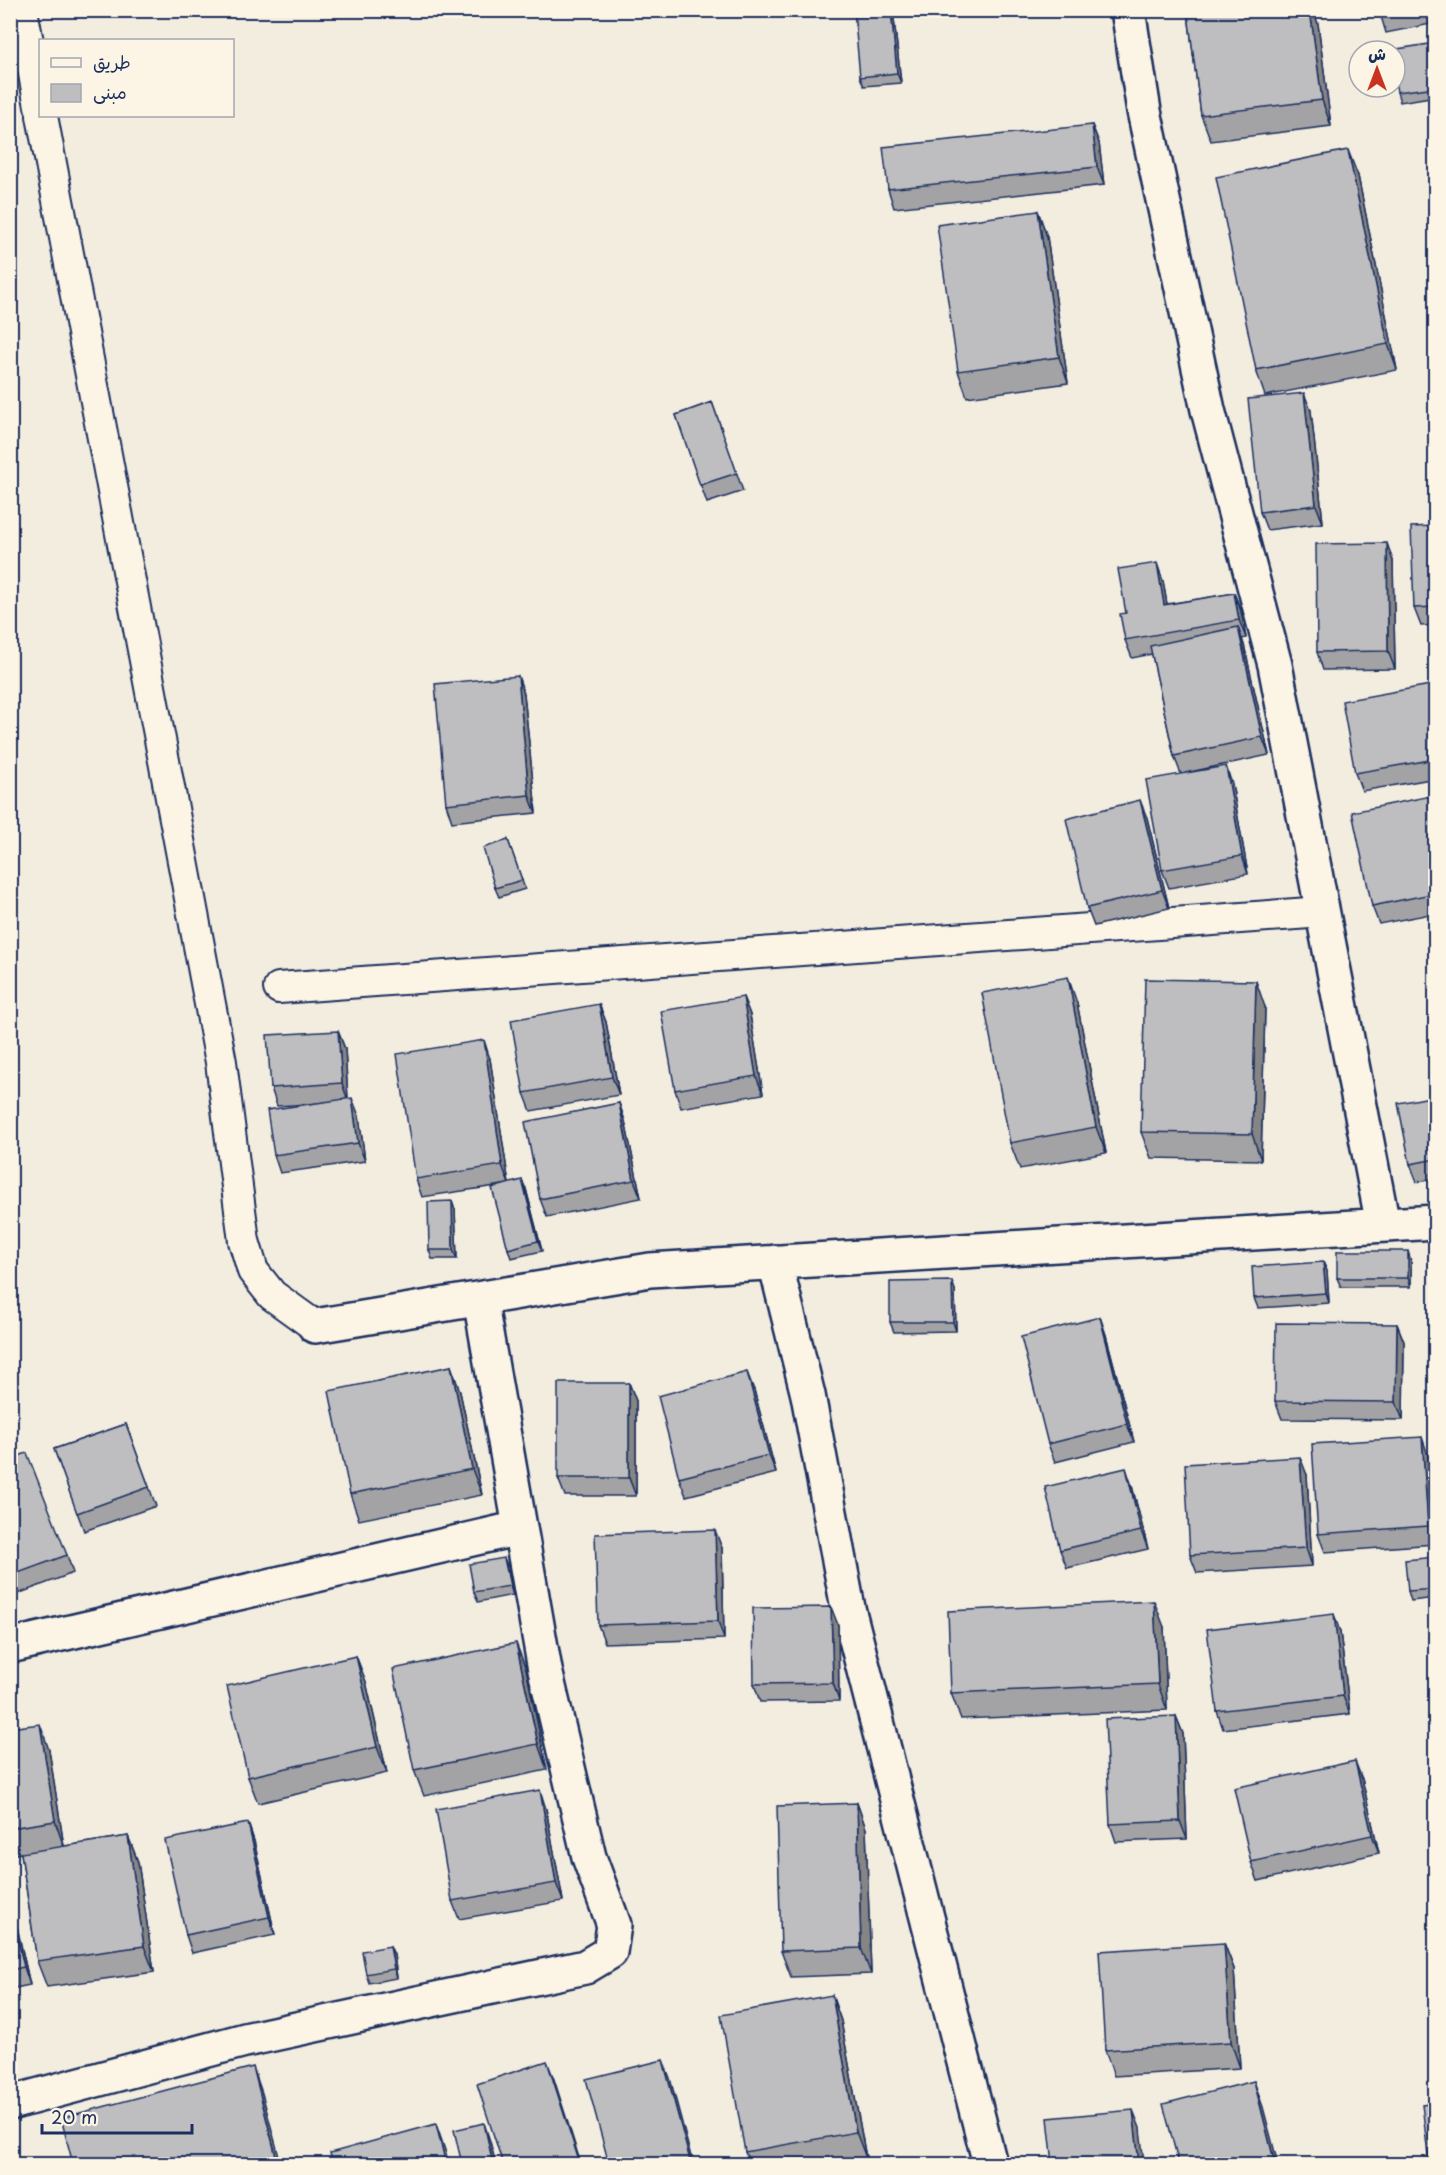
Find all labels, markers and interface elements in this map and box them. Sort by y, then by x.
legend [39,39,234,117]
north arrow [1347,39,1407,99]
text: ش [1368,41,1386,65]
text: طريق [93,48,131,75]
text: مبنى [93,78,127,105]
scale bar [42,2097,192,2135]
text: 20 m [51,2103,97,2130]

